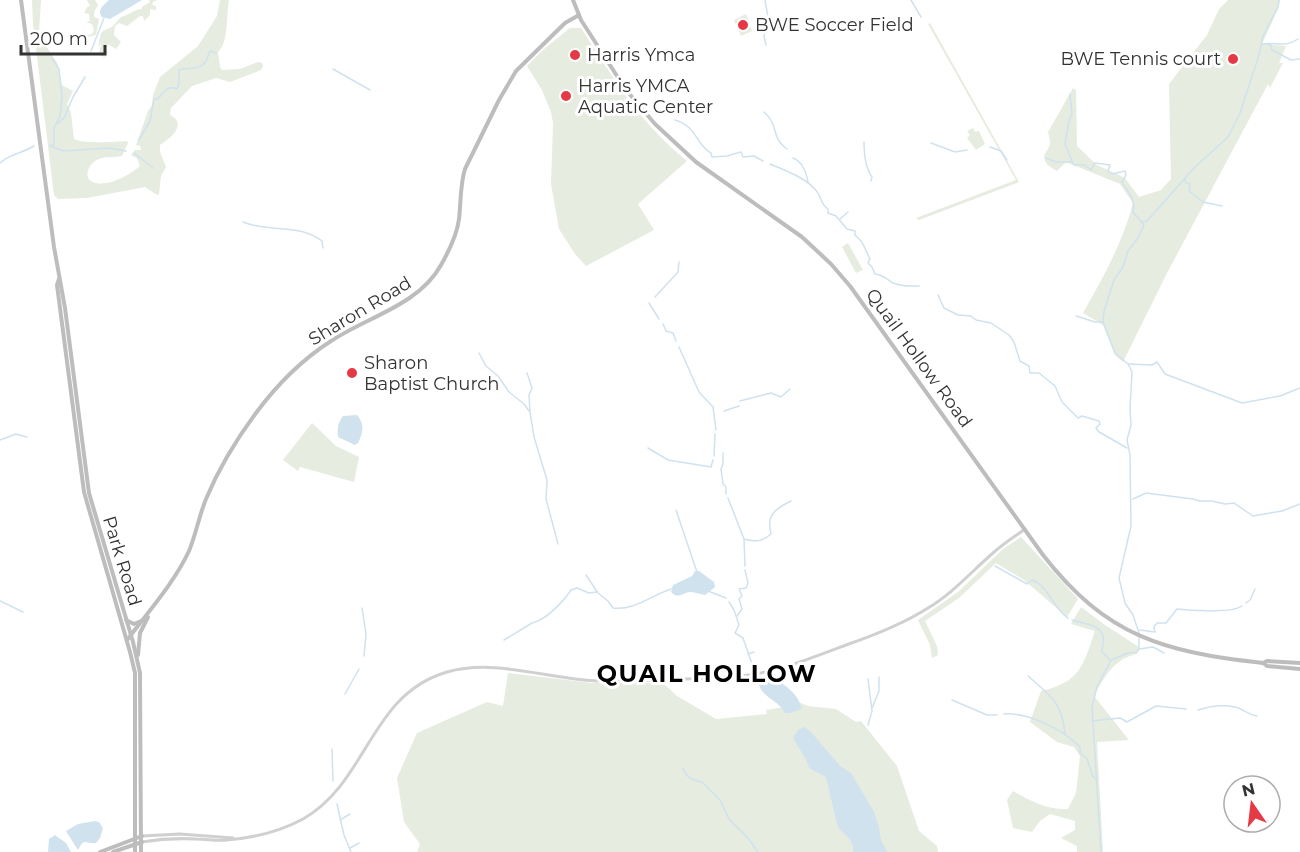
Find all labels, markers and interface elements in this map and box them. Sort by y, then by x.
place label: BWE Soccer Field [755,14,914,36]
scale bar [21,18,105,56]
marker: BWE Soccer Field [736,18,750,32]
text: 200 m [30,28,88,50]
place label: Harris Ymca [587,44,695,66]
marker: Harris Ymca [568,48,582,62]
place label: BWE Tennis court [1061,48,1221,70]
marker: BWE Tennis court [1226,52,1240,66]
place label: Harris YMCA Aquatic Center [578,75,713,118]
marker: Harris YMCA Aquatic Center [559,89,573,103]
street label: Sharon Road [305,272,415,350]
street label: Quail Hollow Road [861,284,977,432]
place label: Sharon Baptist Church [364,352,500,395]
marker: Sharon Baptist Church [345,366,359,380]
street label: Park Road [98,513,146,609]
district label: QUAIL HOLLOW [597,659,817,688]
north arrow [1222,774,1282,834]
text: N [1240,779,1257,801]

